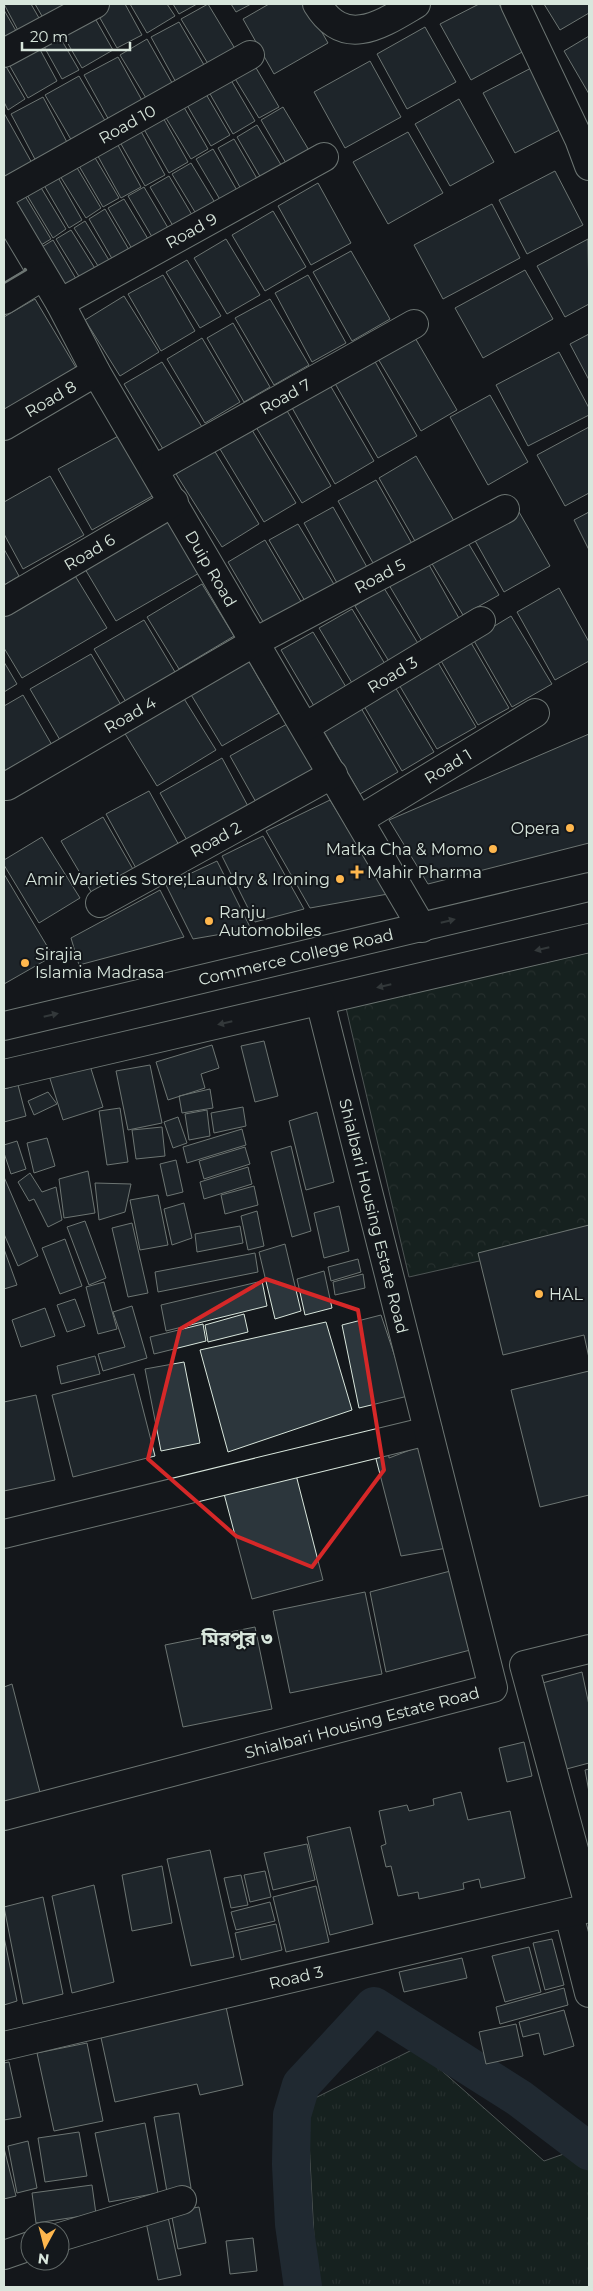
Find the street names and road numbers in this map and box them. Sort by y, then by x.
street label: Road 10 [95,101,159,148]
street label: Road 9 [162,209,221,253]
street label: Road 7 [256,375,314,418]
street label: Road 8 [22,377,80,422]
street label: Duip Road [181,527,241,610]
street label: Road 6 [61,530,119,575]
street label: Road 5 [351,555,409,597]
street label: Road 3 [364,652,421,697]
street label: Road 4 [101,692,160,738]
street label: Road 1 [421,745,475,788]
street label: Road 2 [187,818,244,861]
street label: Commerce College Road [197,925,395,989]
street label: Shialbari Housing Estate Road [335,1097,412,1336]
street label: Shialbari Housing Estate Road [243,1683,481,1763]
street label: Road 3 [267,1962,325,1993]

